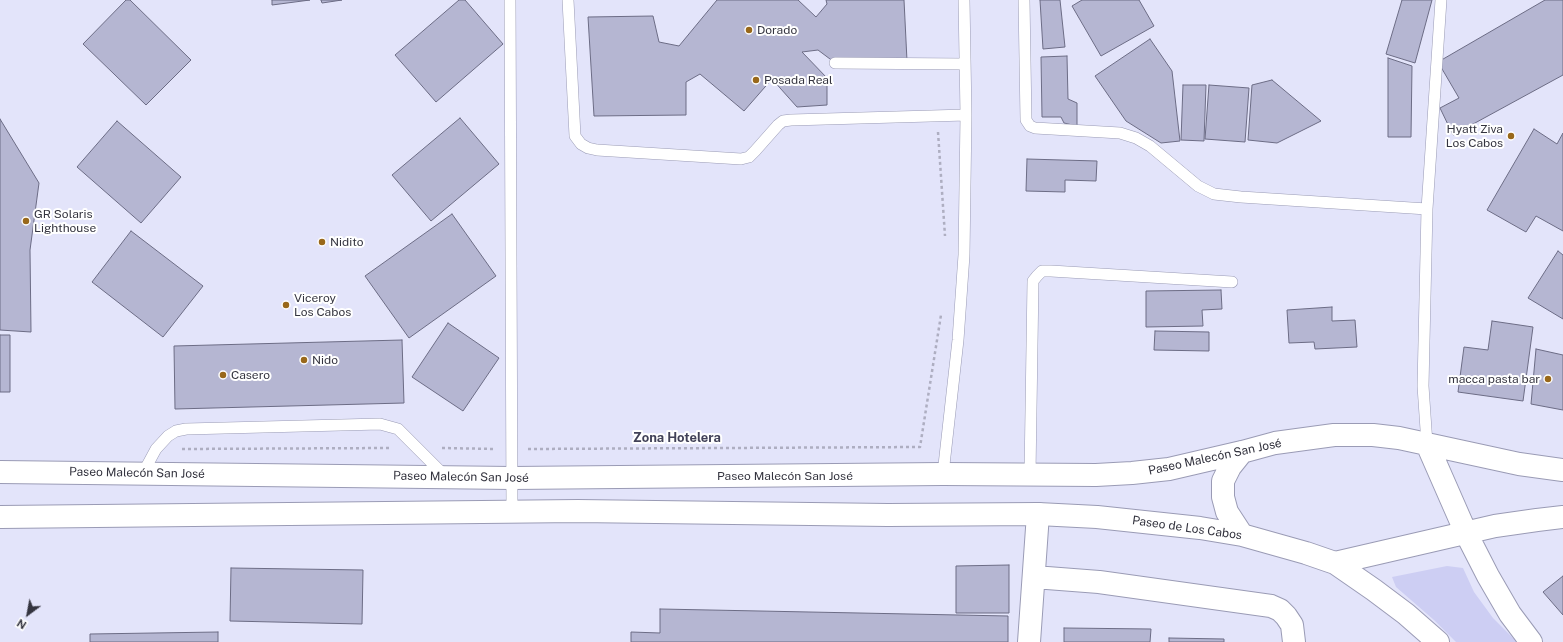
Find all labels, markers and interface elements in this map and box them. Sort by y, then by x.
place label: Dorado [757,23,797,37]
marker: Dorado [744,25,754,35]
place label: Posada Real [764,73,833,87]
marker: Posada Real [751,75,761,85]
place label: Hyatt Ziva Los Cabos [1446,122,1503,150]
marker: Hyatt Ziva Los Cabos [1506,131,1516,141]
place label: GR Solaris Lighthouse [34,207,96,235]
marker: GR Solaris Lighthouse [21,216,31,226]
place label: Nidito [330,235,364,249]
marker: Nidito [317,237,327,247]
place label: Viceroy Los Cabos [294,291,351,319]
marker: Viceroy Los Cabos [281,300,291,310]
place label: Nido [312,353,338,367]
marker: Nido [299,355,309,365]
place label: Casero [231,368,270,382]
marker: Casero [218,370,228,380]
place label: macca pasta bar [1448,372,1540,386]
marker: macca pasta bar [1543,374,1553,384]
district label: Zona Hotelera [633,430,721,446]
street label: Paseo Malecón San José [1147,436,1283,478]
street label: Paseo Malecón San José [69,465,205,481]
street label: Paseo Malecón San José [393,469,529,485]
street label: Paseo Malecón San José [717,469,853,483]
street label: Paseo de Los Cabos [1131,513,1243,543]
north arrow [8,594,48,634]
text: N [15,617,28,632]

